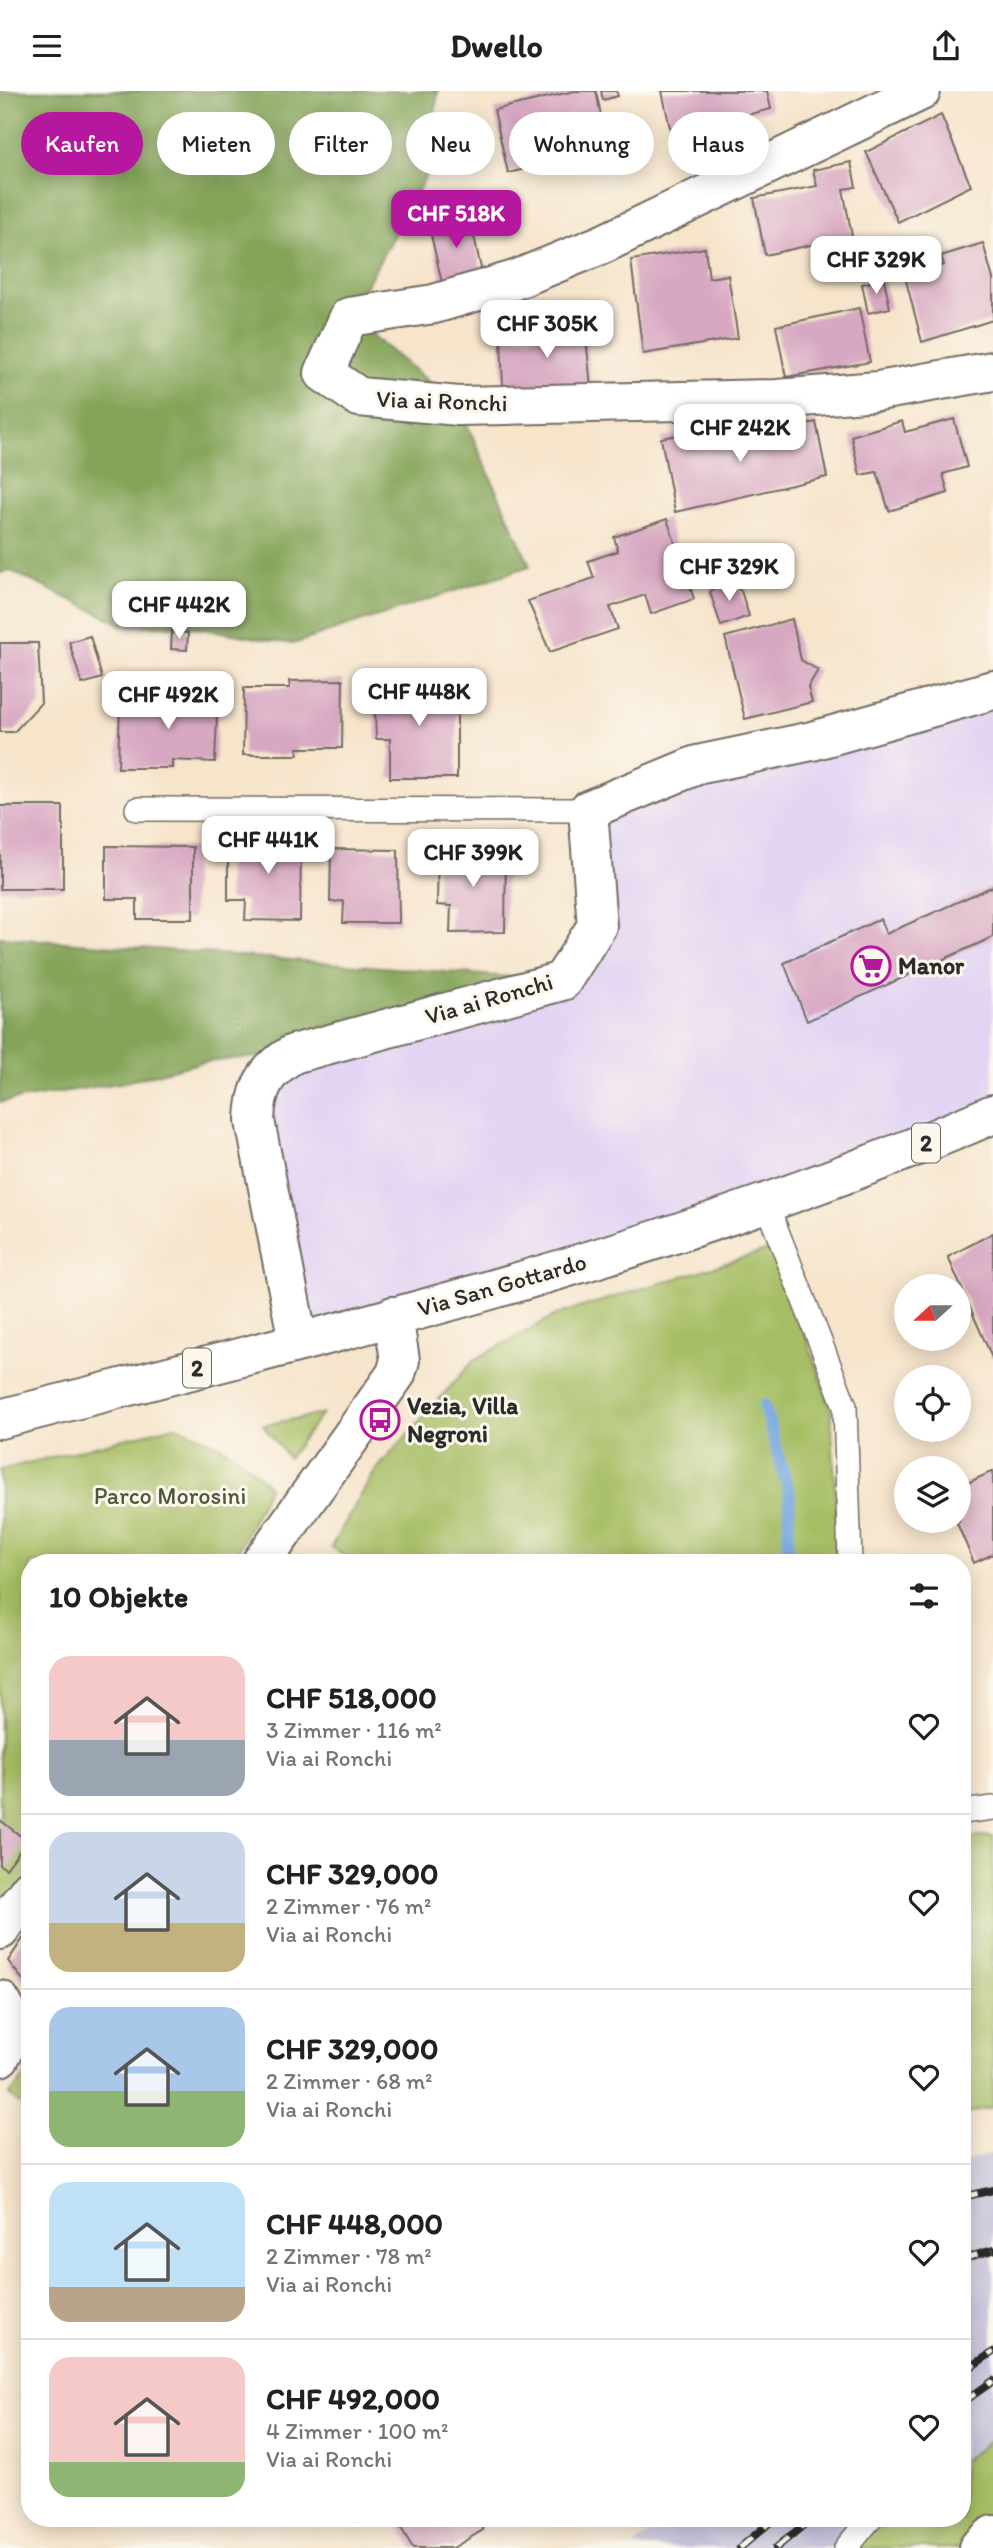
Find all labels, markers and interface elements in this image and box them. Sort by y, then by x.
icon: menu [28,27,66,65]
text: Dwello [450,27,543,65]
icon: share [927,27,965,65]
chip: Kaufen [21,112,143,175]
chip: Mieten [157,112,275,175]
chip: Filter [289,112,392,175]
chip: Neu [406,112,495,175]
chip: Wohnung [509,112,654,175]
chip: Haus [668,112,769,175]
pin: CHF 518K [384,191,528,250]
text: CHF 518K [407,199,505,227]
pin: CHF 329K [804,237,948,296]
text: CHF 329K [827,245,925,273]
pin: CHF 305K [475,301,619,360]
text: CHF 305K [496,309,598,337]
street label: Via ai Ronchi [376,384,508,417]
pin: CHF 242K [668,405,812,464]
text: CHF 242K [690,413,790,441]
pin: CHF 329K [657,543,801,603]
text: CHF 329K [680,552,778,580]
pin: CHF 442K [107,581,251,641]
text: CHF 442K [128,590,230,618]
pin: CHF 448K [347,669,491,728]
pin: CHF 492K [96,671,240,731]
text: CHF 448K [368,677,470,705]
text: CHF 492K [118,680,218,708]
pin: CHF 441K [196,817,340,876]
text: CHF 441K [218,825,318,853]
pin: CHF 399K [401,829,545,889]
text: CHF 399K [424,838,522,866]
supermarket icon: Manor [850,945,892,987]
place label: Manor [898,951,965,980]
street label: Via ai Ronchi [422,966,556,1031]
road number: 2 [912,1123,940,1163]
street label: Via San Gottardo [414,1247,590,1322]
north arrow [894,1274,971,1351]
map controls [894,1274,971,1533]
road number: 2 [183,1349,211,1387]
button: locate [894,1365,971,1442]
place label: Vezia, Villa Negroni [407,1391,518,1449]
bus stop icon: Vezia, Villa Negroni [359,1399,401,1441]
button: layers [894,1456,971,1533]
park label: Parco Morosini [94,1481,246,1510]
icon: filters [905,1577,943,1615]
text: 10 Objekte [49,1578,188,1615]
text: CHF 518,000 [266,1679,437,1716]
icon: home [105,1684,189,1768]
icon: heart [905,1707,943,1745]
text: 3 Zimmer · 116 m² [266,1716,442,1744]
text: Via ai Ronchi [266,1744,392,1772]
text: CHF 329,000 [266,1855,438,1892]
icon: home [105,1860,189,1944]
icon: heart [905,1883,943,1921]
text: 2 Zimmer · 76 m² [266,1892,431,1920]
text: Via ai Ronchi [266,1920,392,1948]
text: CHF 329,000 [266,2030,438,2067]
icon: home [105,2035,189,2119]
icon: heart [905,2058,943,2096]
text: 2 Zimmer · 68 m² [266,2067,433,2095]
text: Via ai Ronchi [266,2095,392,2123]
text: CHF 448,000 [266,2205,443,2242]
icon: home [105,2210,189,2294]
icon: heart [905,2233,943,2271]
text: 2 Zimmer · 78 m² [266,2242,432,2270]
text: Via ai Ronchi [266,2270,392,2298]
text: CHF 492,000 [266,2380,440,2417]
icon: home [105,2385,189,2469]
icon: heart [905,2408,943,2446]
text: 4 Zimmer · 100 m² [266,2417,448,2445]
text: Via ai Ronchi [266,2445,392,2473]

